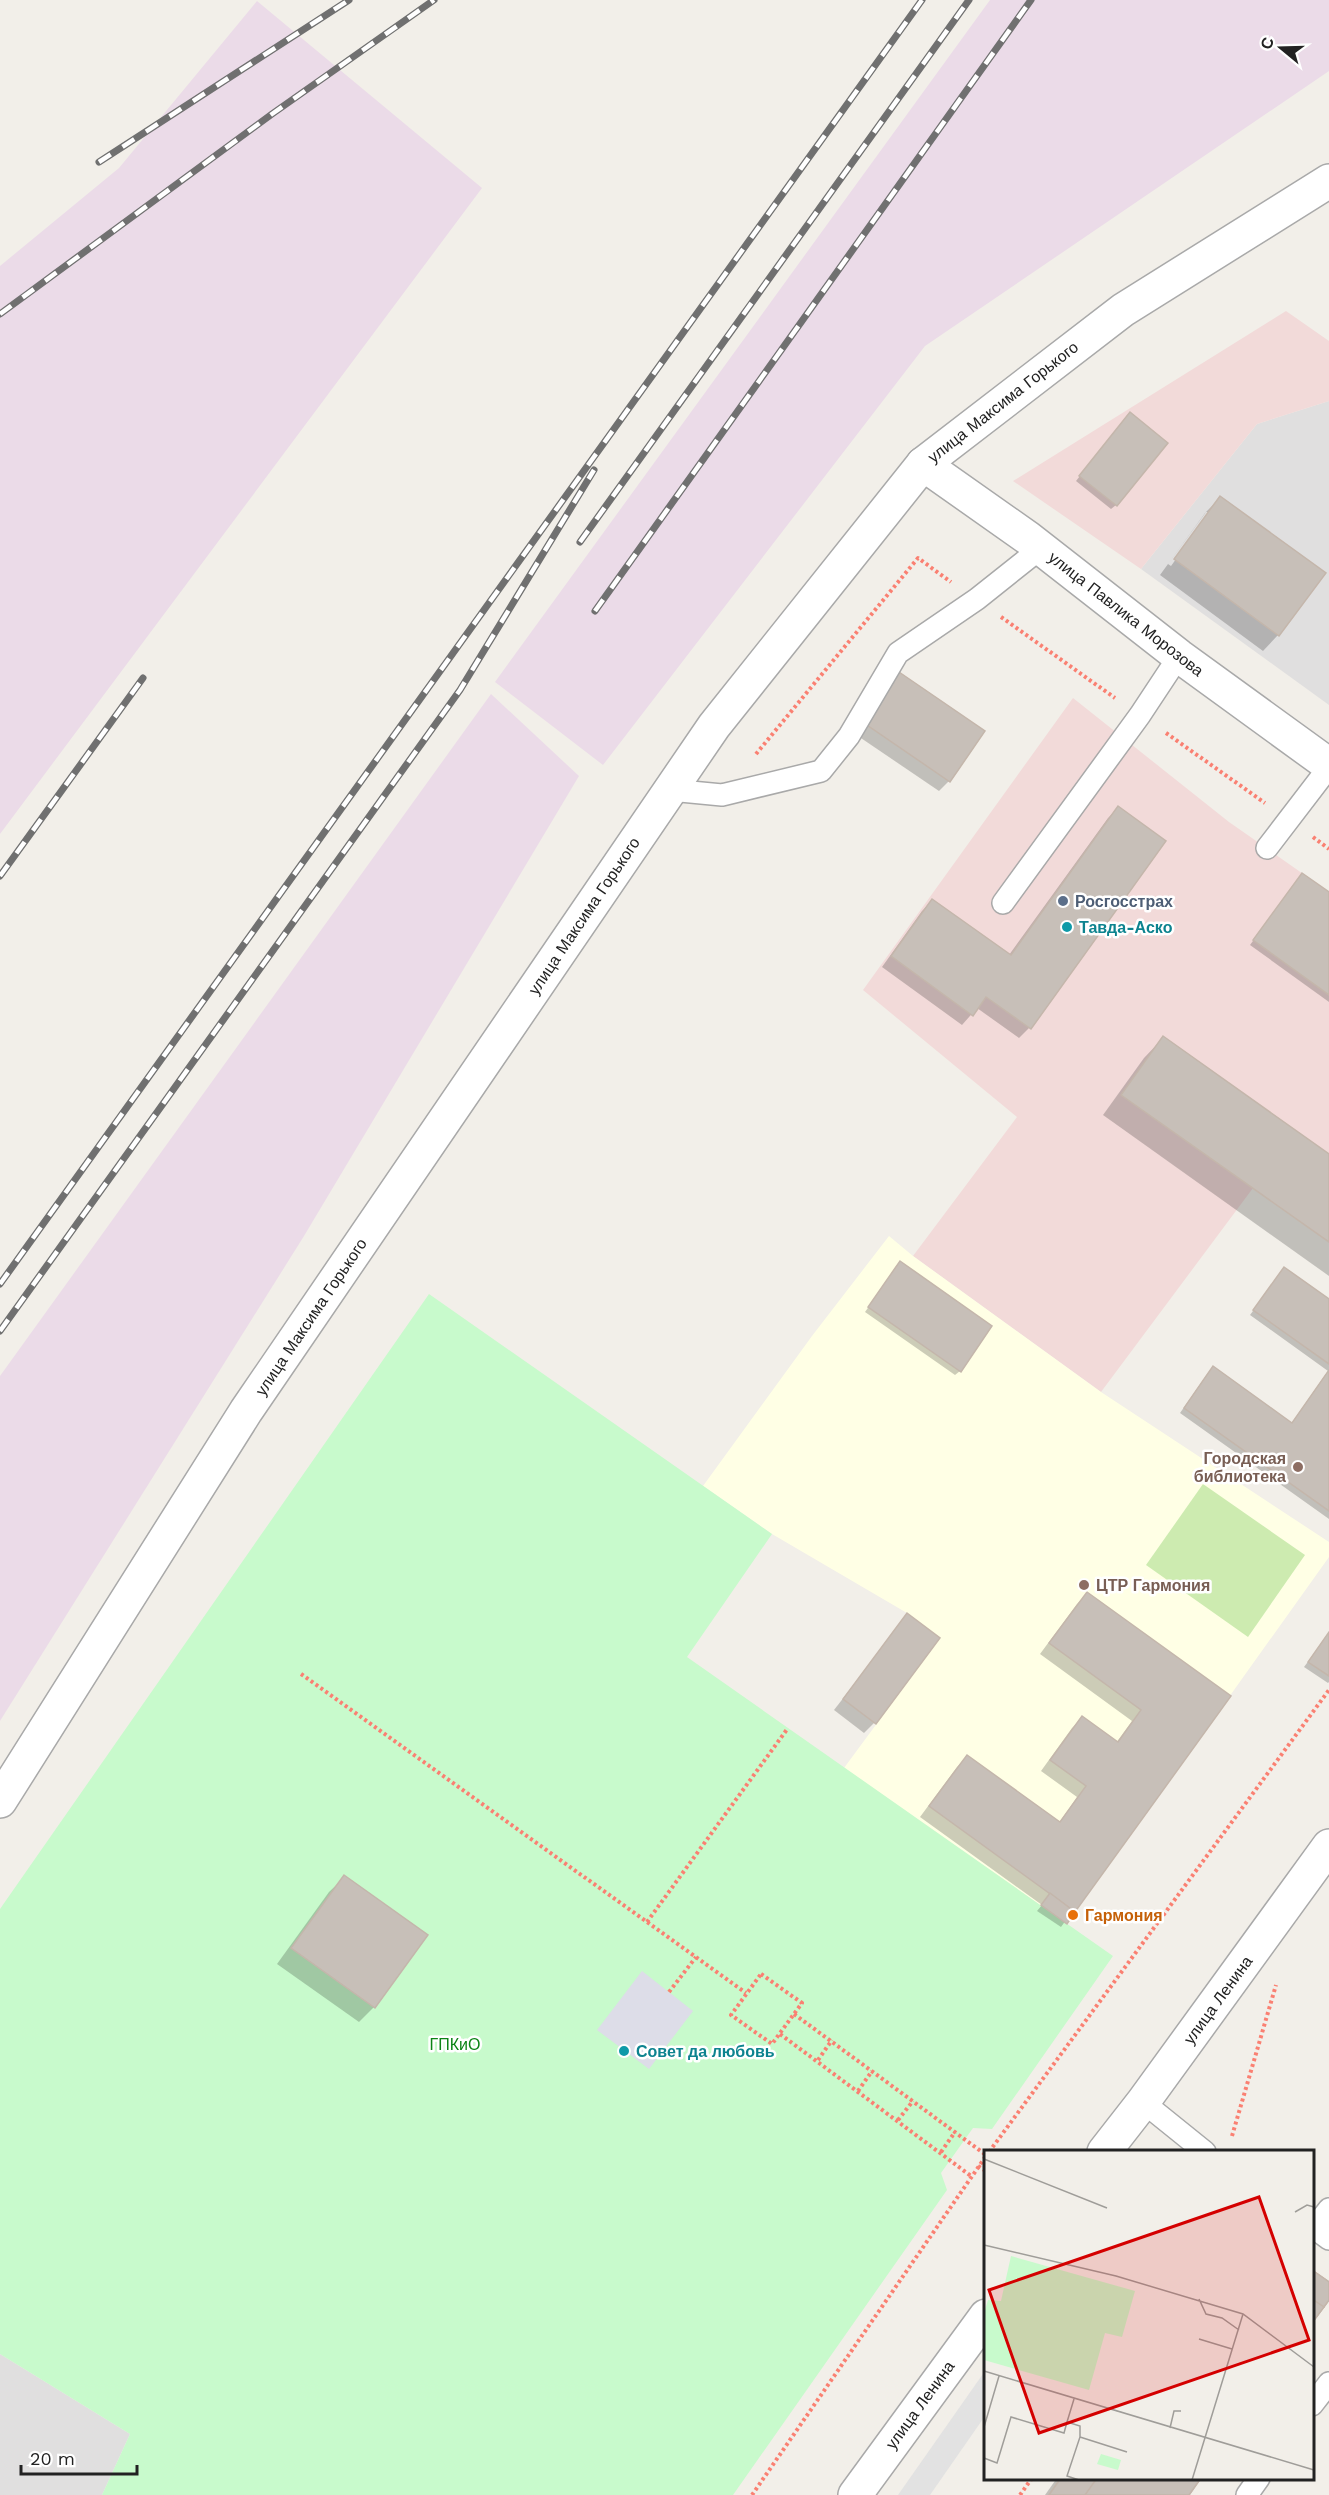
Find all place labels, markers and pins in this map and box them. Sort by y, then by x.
place label: Росгосстрах [1075,892,1173,911]
marker: Росгосстрах [1056,894,1070,908]
place label: Тавда-Аско [1079,918,1173,937]
marker: Тавда-Аско [1060,920,1074,934]
place label: Городская библиотека [1194,1449,1286,1486]
marker: Городская библиотека [1291,1460,1305,1474]
place label: ЦТР Гармония [1096,1576,1210,1595]
marker: ЦТР Гармония [1077,1578,1091,1592]
place label: Гармония [1085,1906,1163,1925]
marker: Гармония [1066,1908,1080,1922]
place label: Совет да любовь [636,2042,775,2061]
marker: Совет да любовь [617,2044,631,2058]

